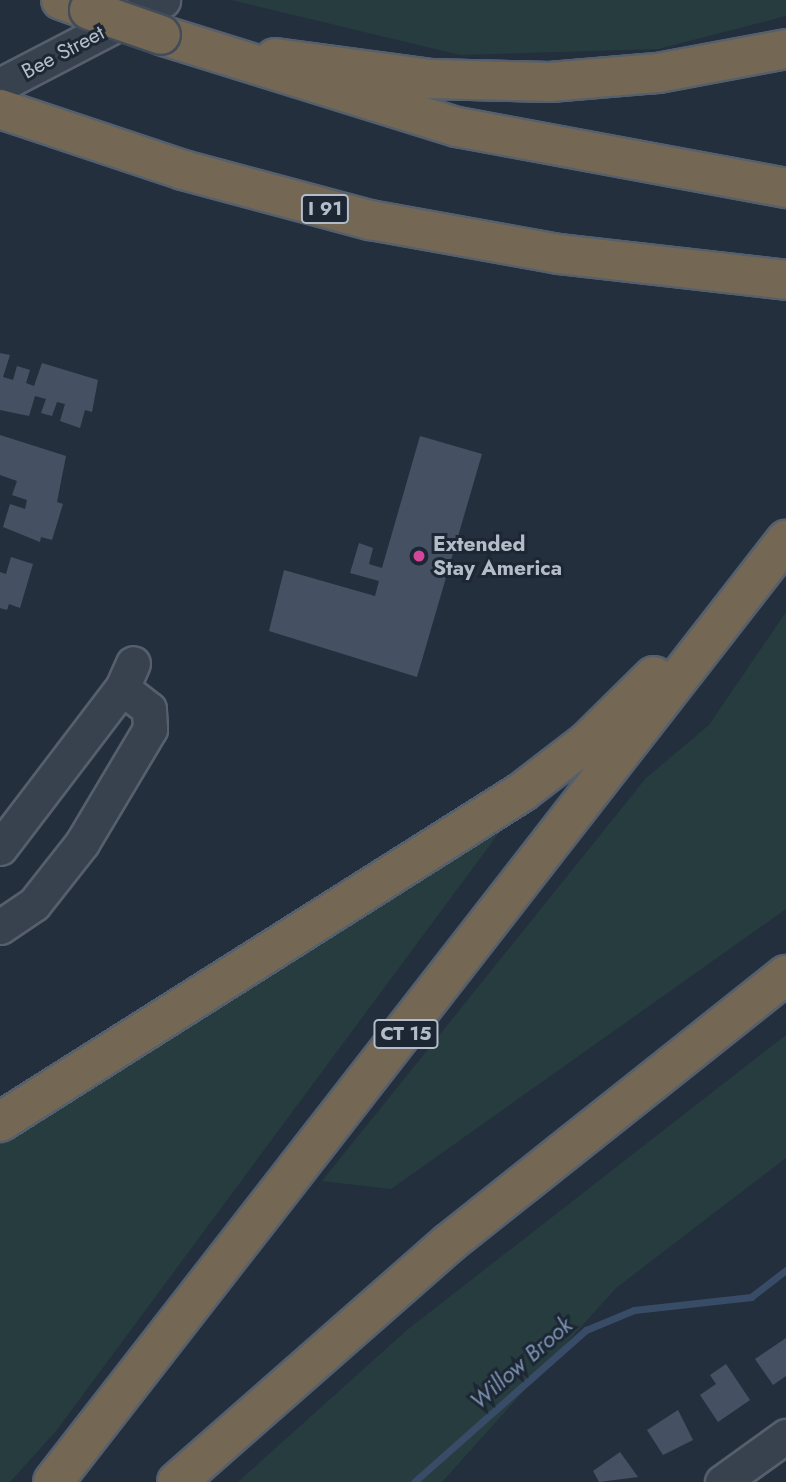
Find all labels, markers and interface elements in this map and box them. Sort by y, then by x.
street label: Bee Street [17,20,109,84]
road number: I 91 [300,194,350,224]
place label: Extended Stay America [433,531,562,581]
marker: Extended Stay America [411,548,427,564]
road number: CT 15 [373,1018,439,1050]
water label: Willow Brook [464,1311,578,1415]

